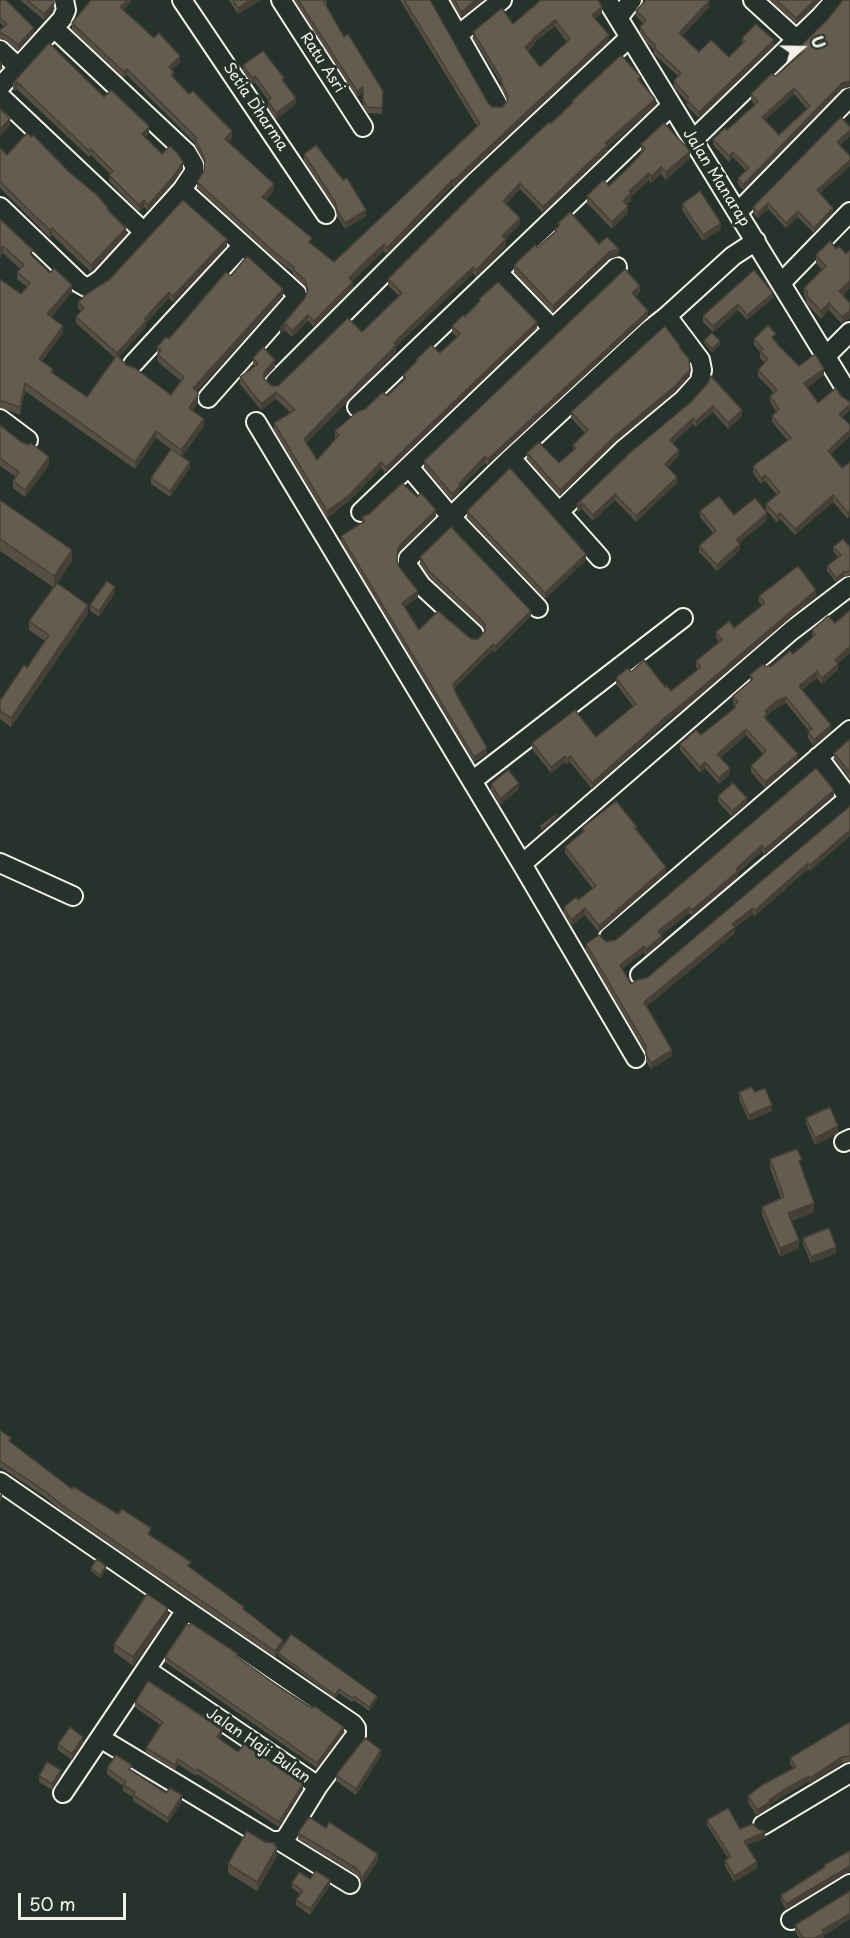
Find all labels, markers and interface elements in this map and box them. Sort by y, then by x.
north arrow [772,18,832,78]
street label: Ratu Asri [296,30,348,96]
text: U [806,32,832,52]
street label: Setia Dharma [219,59,291,155]
street label: Jalan Manarap [679,126,753,230]
street label: Jalan Haji Bulan [203,1705,313,1787]
scale bar [21,1881,129,1919]
text: 50 m [29,1890,76,1917]

